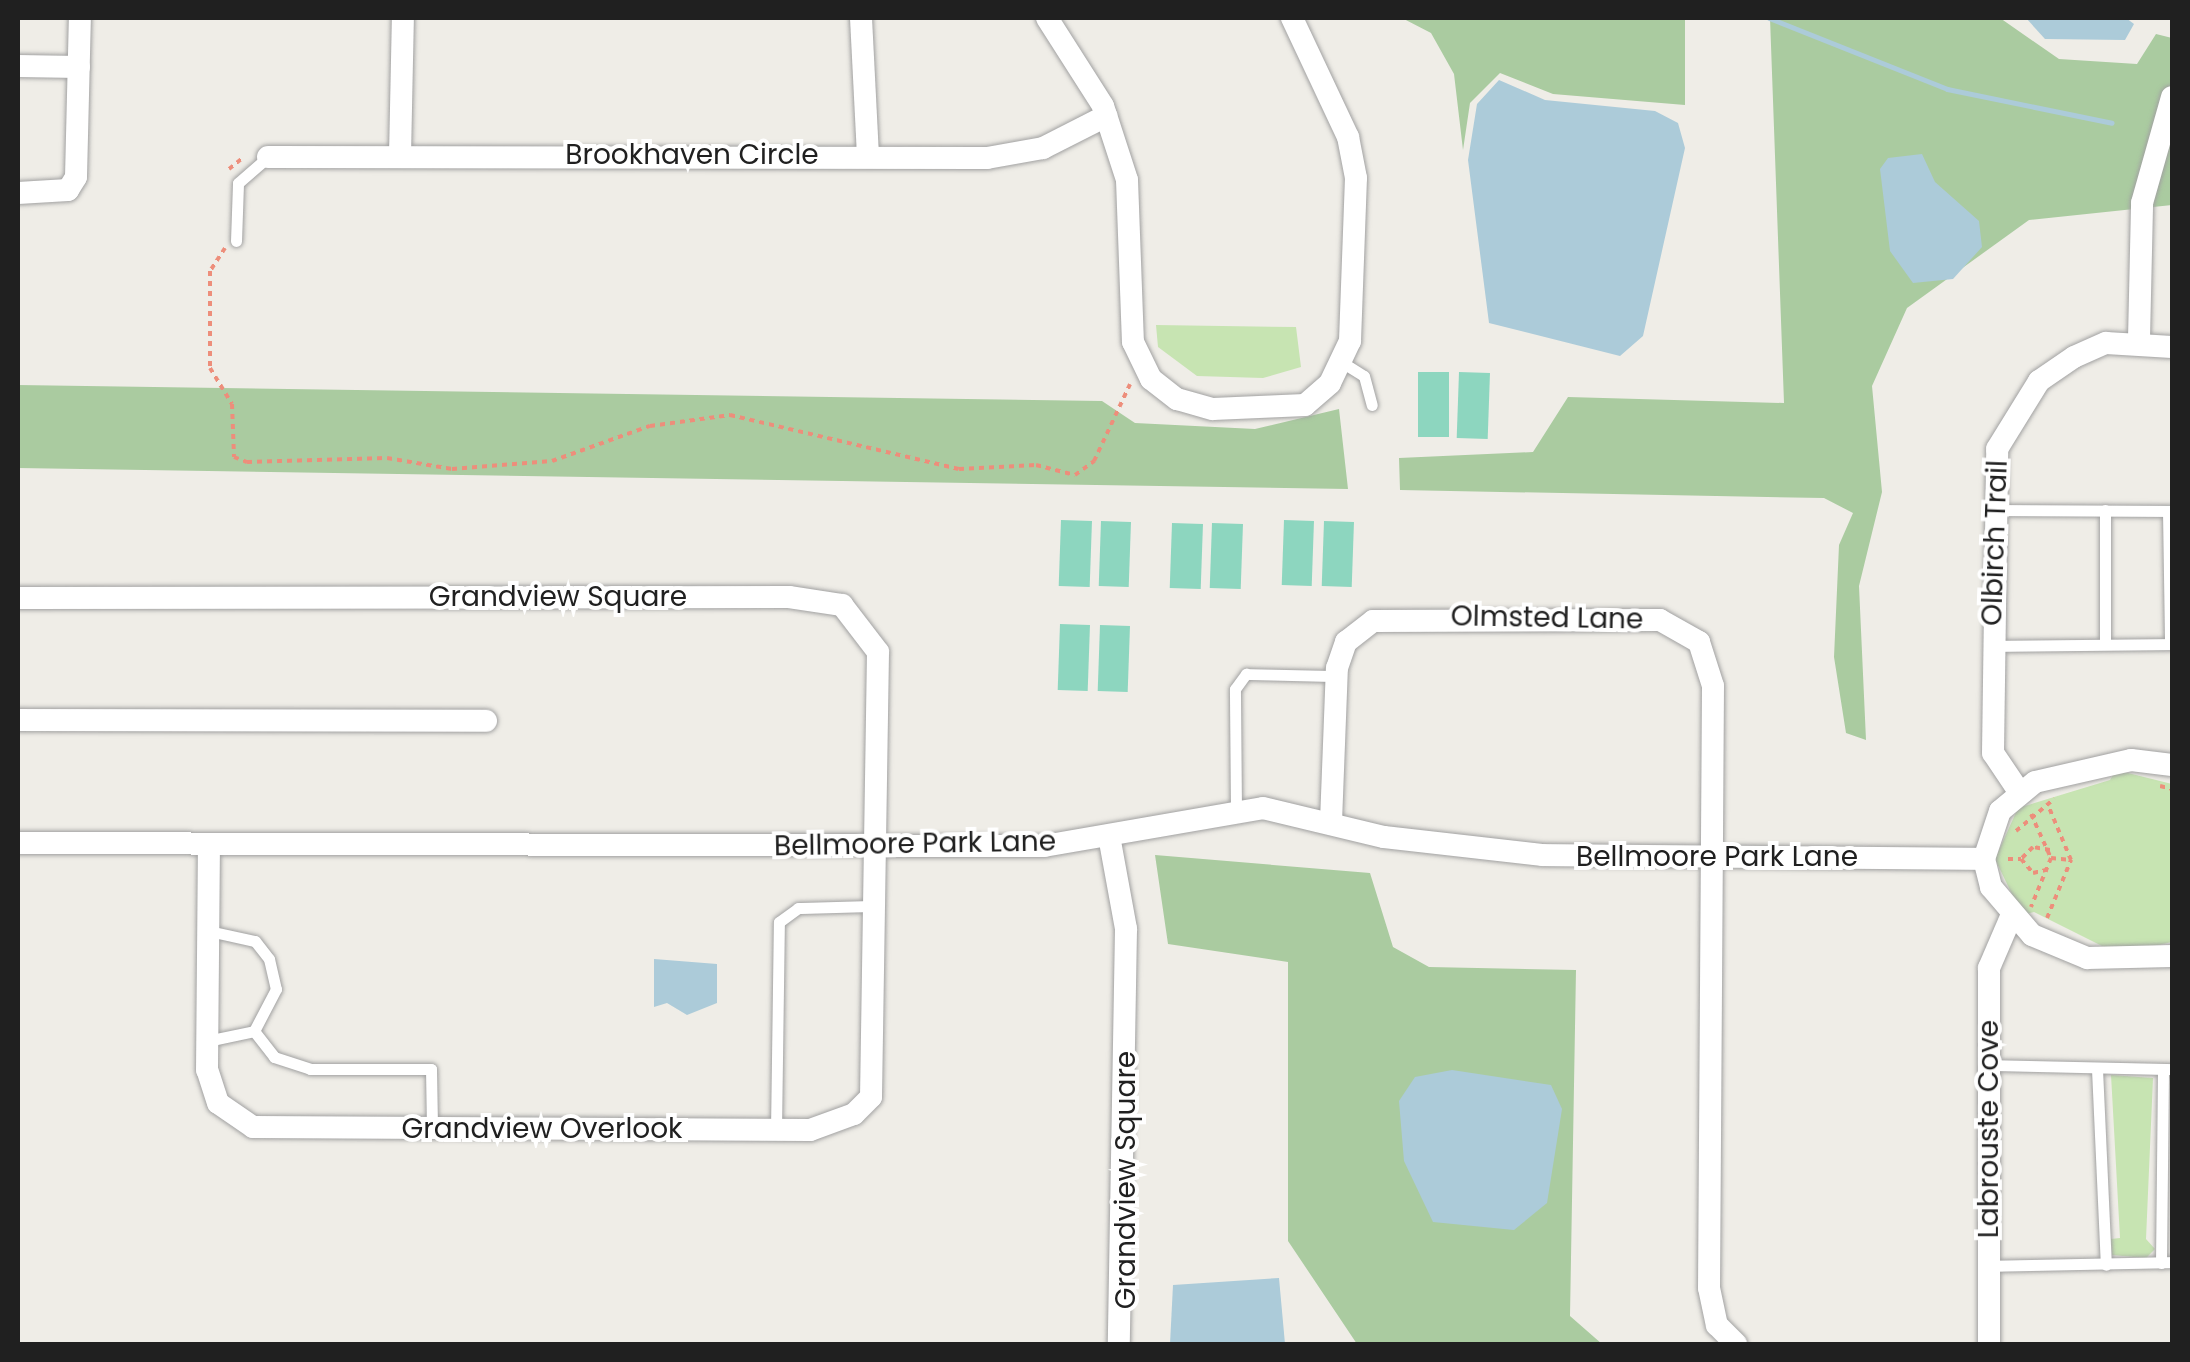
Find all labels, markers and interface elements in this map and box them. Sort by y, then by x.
street label: Brookhaven Circle [565,138,819,172]
street label: Olbirch Trail [1975,460,2015,626]
street label: Grandview Square [429,580,687,614]
street label: Olmsted Lane [1450,600,1644,636]
street label: Bellmoore Park Lane [774,825,1056,863]
street label: Bellmoore Park Lane [1576,840,1858,874]
street label: Labrouste Cove [1972,1020,2006,1238]
street label: Grandview Square [1109,1051,1143,1309]
street label: Grandview Overlook [401,1112,683,1146]

